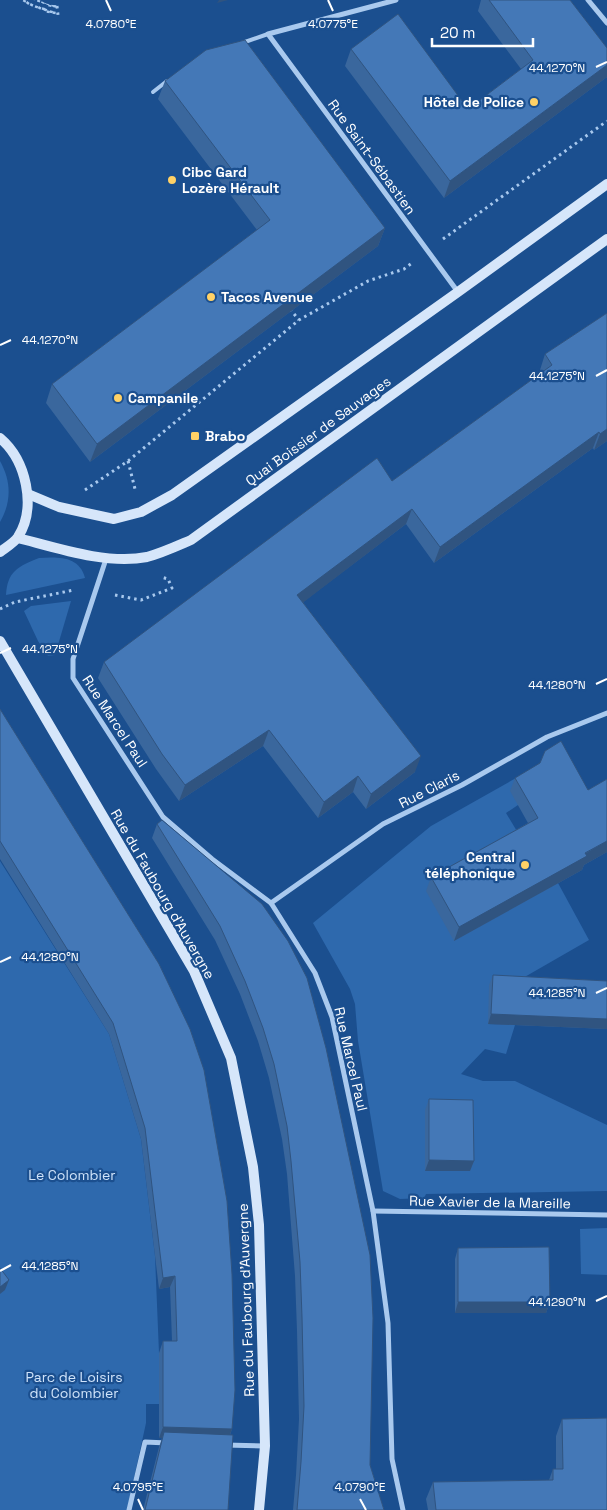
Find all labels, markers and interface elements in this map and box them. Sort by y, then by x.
scale bar [432,15,533,47]
text: 4.0780°E [85,16,137,32]
text: 4.0775°E [308,16,358,32]
text: 20 m [440,23,475,42]
text: 44.1270°N [529,60,585,76]
place label: Hôtel de Police [424,93,524,111]
street label: Rue Saint-Sébastien [324,96,420,218]
marker: Hôtel de Police [528,96,540,108]
place label: Cibc Gard Lozère Hérault [182,163,279,197]
marker: Cibc Gard Lozère Hérault [166,174,178,186]
place label: Tacos Avenue [221,288,313,306]
marker: Tacos Avenue [205,291,217,303]
text: 44.1270°N [22,332,78,348]
text: 44.1275°N [529,368,585,384]
street label: Quai Boissier de Sauvages [242,372,394,490]
place label: Campanile [128,389,198,407]
marker: Campanile [112,392,124,404]
place label: Brabo [205,427,245,445]
marker: Brabo [189,430,201,442]
text: 44.1275°N [22,641,78,657]
street label: Rue Marcel Paul [79,672,151,770]
text: 44.1280°N [528,677,586,693]
street label: Rue Claris [396,766,462,812]
street label: Rue du Faubourg d'Auvergne [107,806,219,982]
place label: Central téléphonique [425,848,515,882]
marker: Central téléphonique [519,859,531,871]
text: 44.1280°N [21,949,79,965]
text: 44.1285°N [528,985,586,1001]
street label: Rue Marcel Paul [330,1005,372,1113]
park label: Le Colombier [28,1166,116,1184]
street label: Rue Xavier de la Mareille [409,1192,571,1212]
street label: Rue du Faubourg d'Auvergne [234,1203,258,1397]
text: 44.1285°N [21,1258,79,1274]
text: 44.1290°N [528,1294,586,1310]
park label: Parc de Loisirs du Colombier [25,1368,123,1402]
text: 4.0795°E [113,1479,163,1495]
text: 4.0790°E [335,1479,386,1495]

